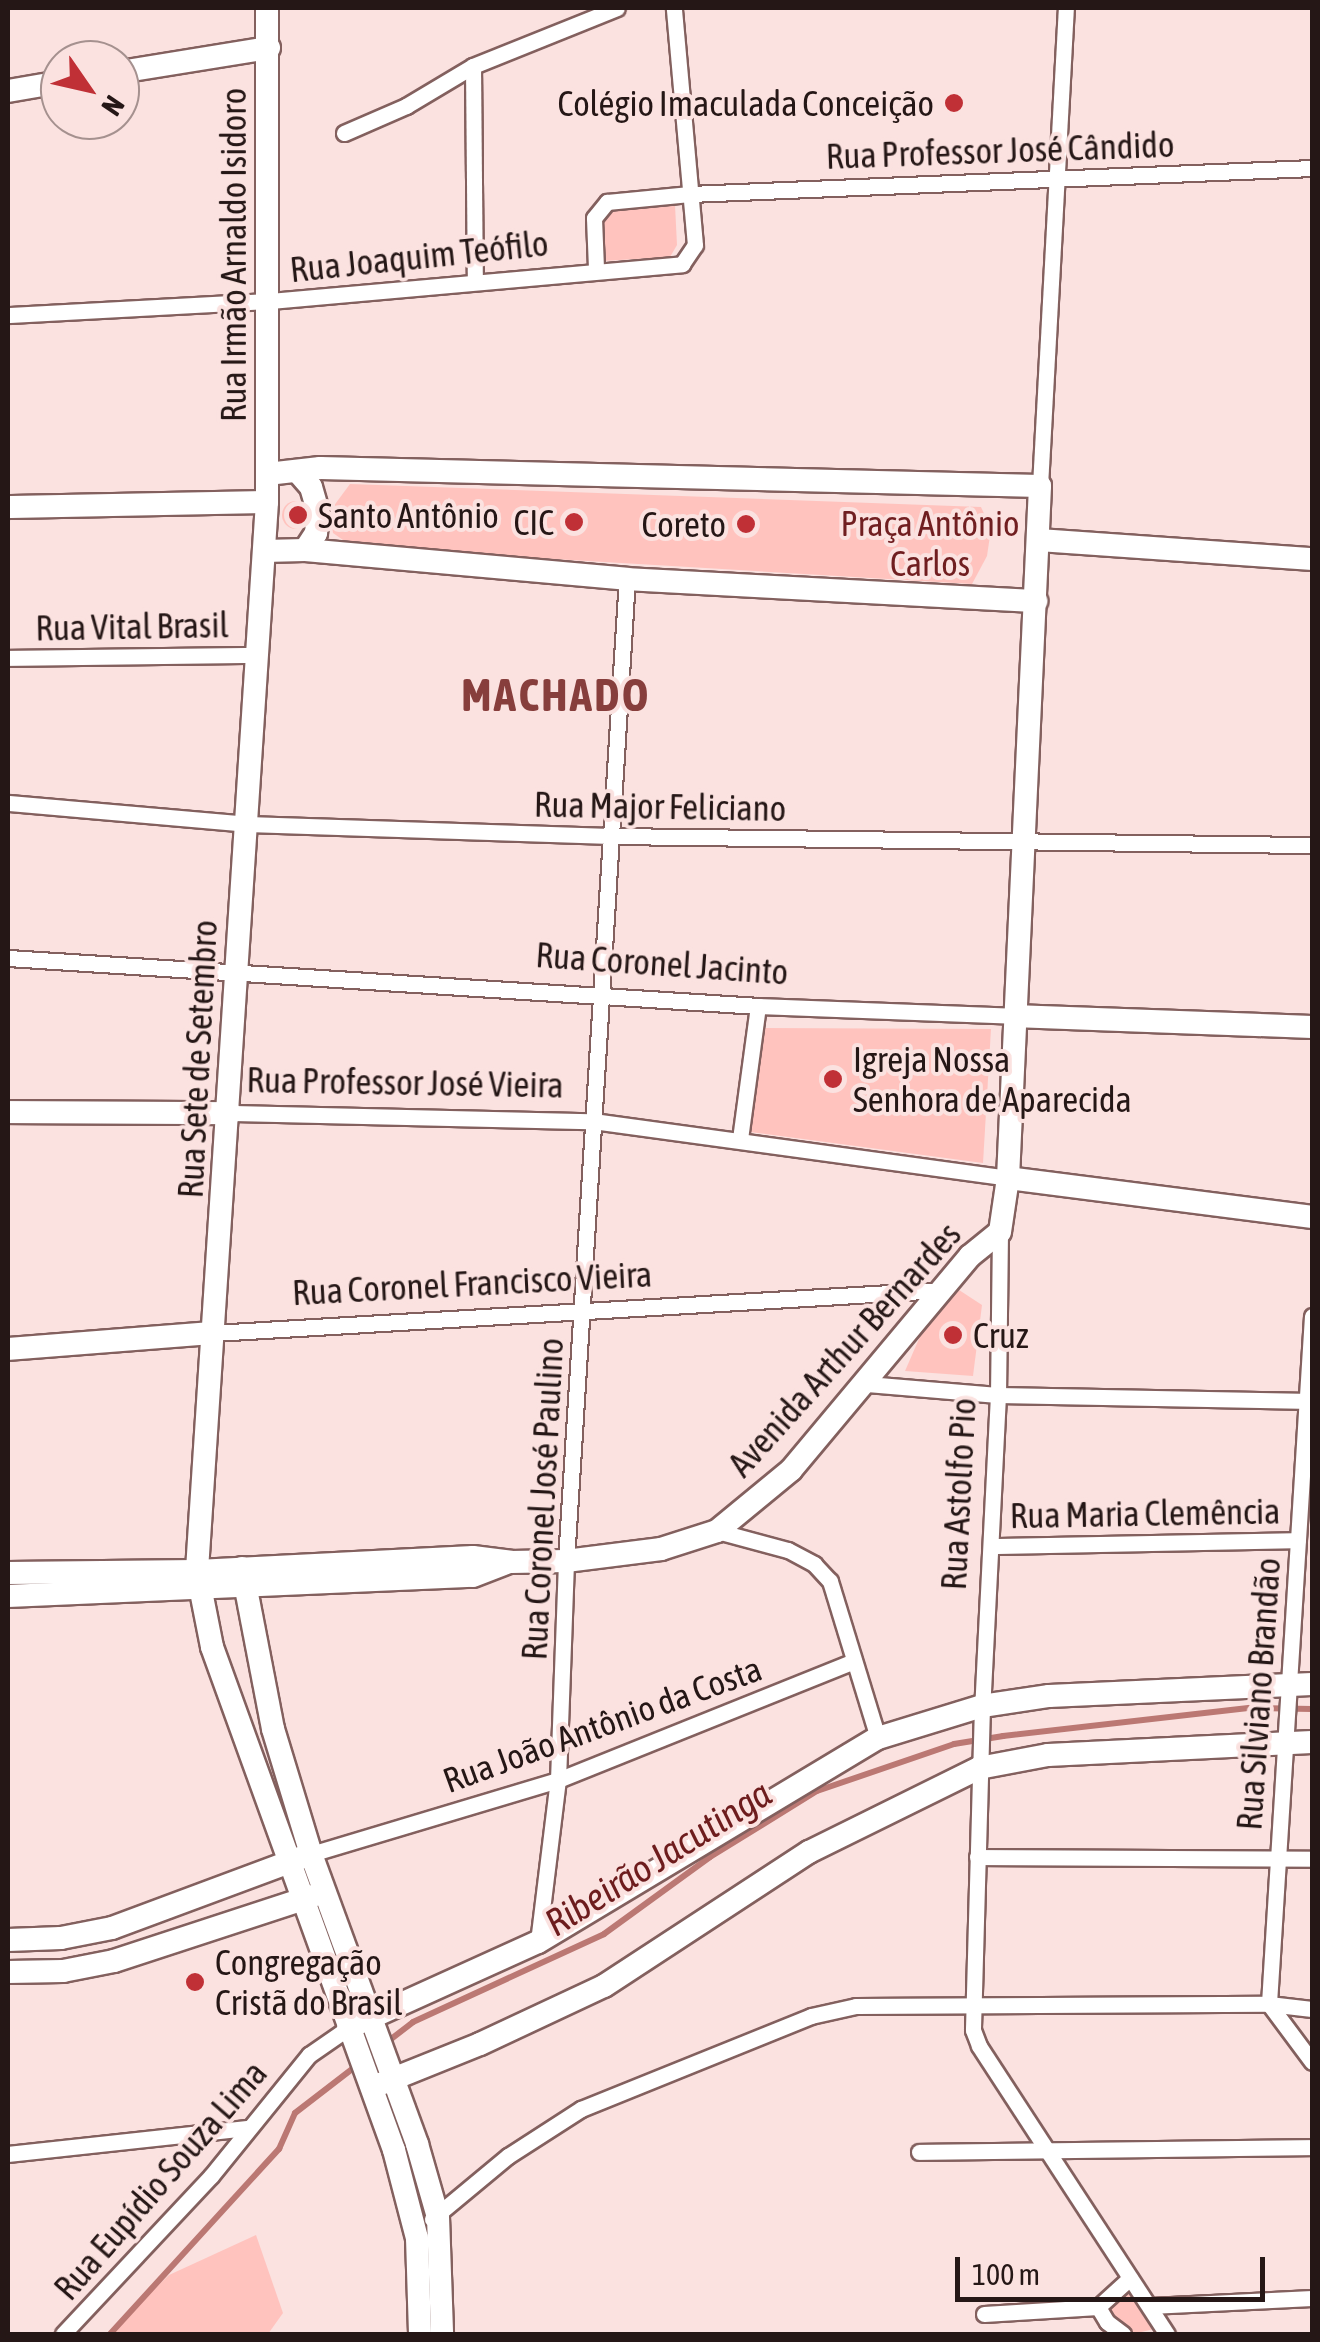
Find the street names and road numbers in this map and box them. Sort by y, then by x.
street label: Rua Irmão Arnaldo Isidoro [212,88,254,422]
street label: Rua Professor José Cândido [825,123,1175,177]
street label: Rua Joaquim Teófilo [288,222,550,290]
street label: Rua Vital Brasil [35,603,229,649]
street label: Rua Major Feliciano [534,783,786,829]
street label: Rua Sete de Setembro [169,919,225,1199]
street label: Rua Coronel Jacinto [534,933,790,993]
street label: Rua Professor José Vieira [246,1058,564,1106]
street label: Avenida Arthur Bernardes [719,1213,969,1485]
street label: Rua Coronel Francisco Vieira [291,1253,653,1313]
street label: Rua Coronel José Paulino [513,1337,571,1661]
street label: Rua Astolfo Pio [932,1397,984,1591]
street label: Rua Maria Clemência [1009,1490,1281,1536]
street label: Rua Silviano Brandão [1228,1556,1288,1832]
street label: Rua João Antônio da Costa [437,1647,767,1801]
street label: Rua Eupídio Souza Lima [45,2052,275,2308]

